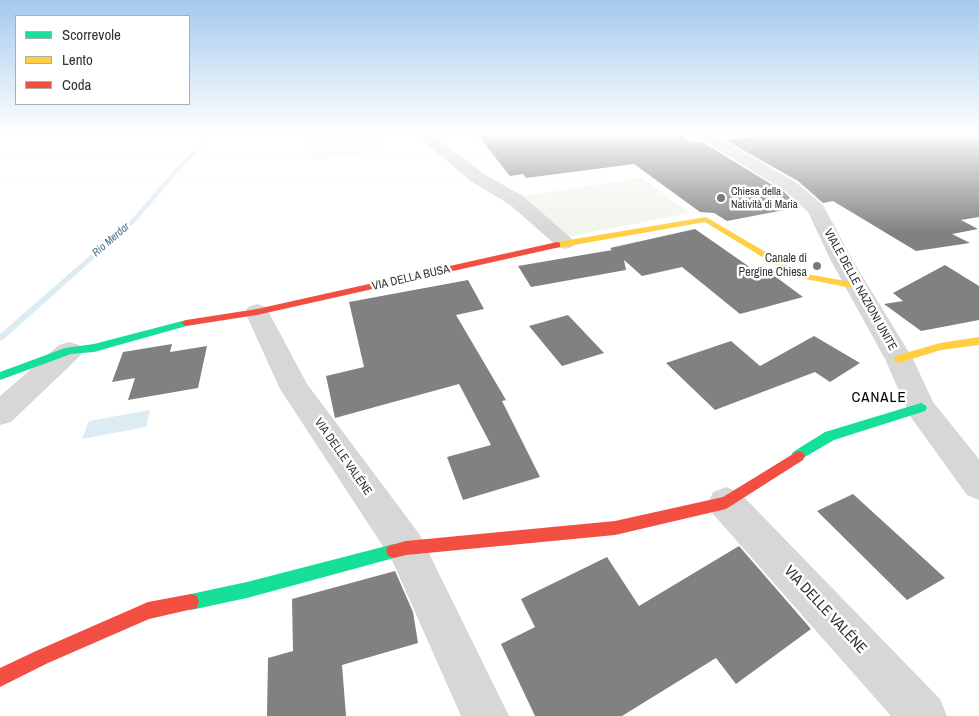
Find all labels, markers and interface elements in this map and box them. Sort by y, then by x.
legend [15,15,190,105]
text: Scorrevole [62,24,121,45]
text: Lento [62,49,93,70]
text: Coda [62,74,91,95]
place label: Chiesa della Natività di Maria [731,185,798,211]
marker: Chiesa della Natività di Maria [715,192,727,204]
water label: Rio Merdar [90,220,132,260]
street label: VIALE DELLE NAZIONI UNITE [821,227,899,353]
place label: Canale di Pergine Chiesa [739,252,807,280]
marker: Canale di Pergine Chiesa [811,260,823,272]
street label: VIA DELLA BUSA [371,262,451,294]
district label: CANALE [851,389,907,407]
street label: VIA DELLE VALÉNE [311,416,375,498]
street label: VIA DELLE VALÉNE [780,562,870,658]

